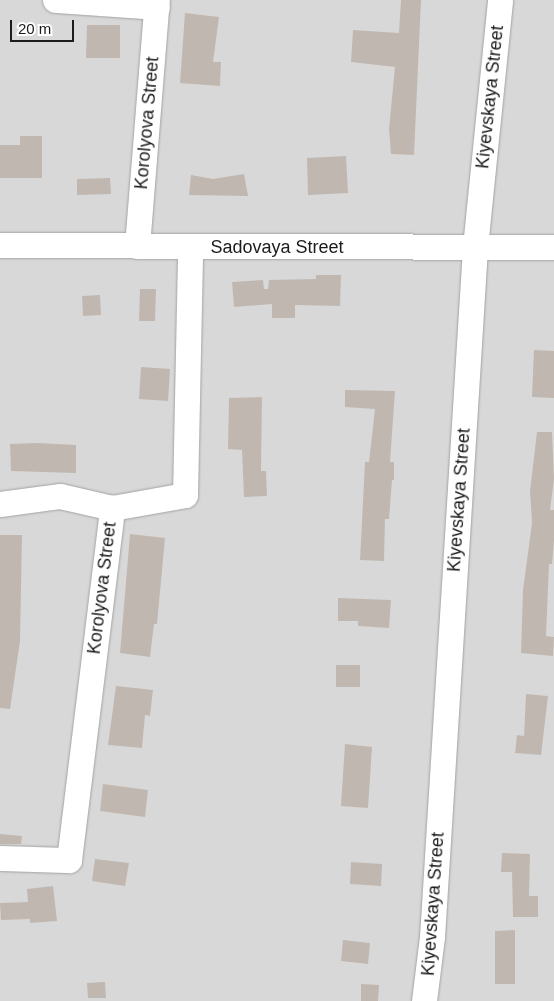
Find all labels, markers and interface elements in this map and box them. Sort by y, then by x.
scale bar [12,10,76,42]
text: 20 m [18,20,51,37]
street label: Kiyevskaya Street [472,24,508,170]
street label: Korolyova Street [130,56,164,190]
street label: Sadovaya Street [210,236,344,258]
street label: Kiyevskaya Street [443,427,475,573]
street label: Korolyova Street [83,521,121,655]
street label: Kiyevskaya Street [417,831,449,977]

